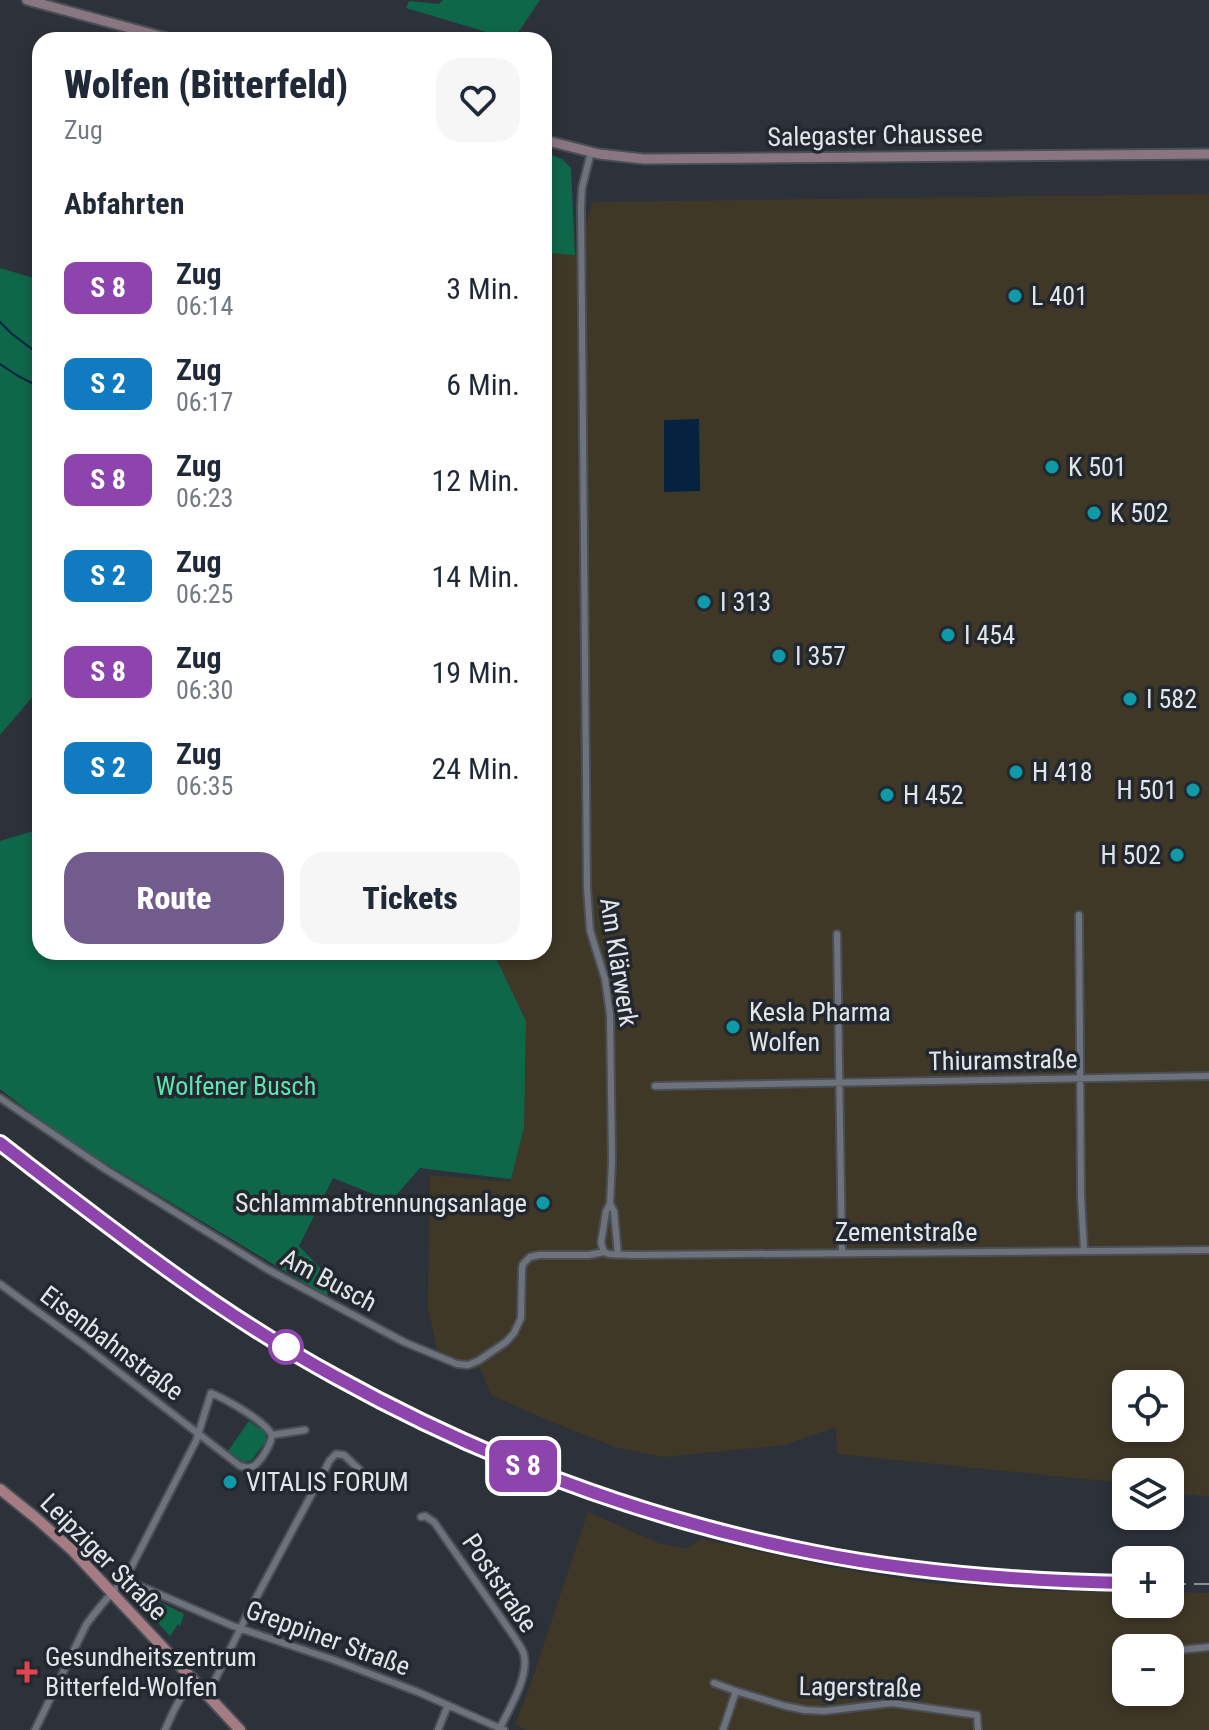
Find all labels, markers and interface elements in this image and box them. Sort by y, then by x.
button: heart [436,58,520,142]
text: Wolfen (Bitterfeld) [64,63,348,107]
text: Zug [64,115,103,145]
street label: Salegaster Chaussee [767,118,983,152]
text: Abfahrten [64,186,184,221]
text: Zug [176,256,221,291]
text: S 8 [90,271,126,304]
text: 3 Min. [446,271,520,306]
place label: L 401 [1031,281,1088,311]
marker: L 401 [1006,287,1024,305]
text: 06:14 [176,291,233,321]
text: Zug [176,352,221,387]
text: S 2 [90,367,126,400]
text: 6 Min. [446,367,520,402]
text: 06:17 [176,387,233,417]
text: Zug [176,448,221,483]
place label: K 501 [1068,452,1127,482]
marker: K 501 [1043,458,1061,476]
text: S 8 [90,463,126,496]
text: 12 Min. [432,463,520,498]
text: 06:23 [176,483,233,513]
place label: K 502 [1110,498,1169,528]
marker: K 502 [1085,504,1103,522]
text: Zug [176,544,221,579]
text: S 2 [90,559,126,592]
text: 14 Min. [432,559,520,594]
text: 06:25 [176,579,233,609]
place label: I 313 [720,587,771,617]
marker: I 313 [695,593,713,611]
place label: I 454 [964,620,1015,650]
marker: I 454 [939,626,957,644]
text: Zug [176,640,221,675]
place label: I 357 [795,641,846,671]
marker: I 357 [770,647,788,665]
text: S 8 [90,655,126,688]
text: 19 Min. [432,655,520,690]
text: 06:30 [176,675,233,705]
place label: I 582 [1146,684,1197,714]
marker: I 582 [1121,690,1139,708]
text: Zug [176,736,221,771]
text: S 2 [90,751,126,784]
text: 24 Min. [432,751,520,786]
place label: H 418 [1032,757,1093,787]
marker: H 418 [1007,763,1025,781]
text: 06:35 [176,771,233,801]
place label: H 501 [1116,775,1177,805]
place label: H 452 [903,780,964,810]
marker: H 501 [1184,781,1202,799]
marker: H 452 [878,786,896,804]
place label: H 502 [1100,840,1161,870]
marker: H 502 [1168,846,1186,864]
button: Route [64,852,284,944]
button: Tickets [300,852,520,944]
street label: Am Klärwerk [594,895,644,1029]
place label: Kesla Pharma Wolfen [749,997,891,1057]
marker: Kesla Pharma Wolfen [724,1018,742,1036]
street label: Thiuramstraße [928,1044,1078,1076]
park label: Wolfener Busch [156,1071,316,1101]
place label: Schlammabtrennungsanlage [235,1188,527,1218]
marker: Schlammabtrennungsanlage [534,1194,552,1212]
street label: Zementstraße [835,1217,977,1247]
street label: Am Busch [276,1242,382,1318]
street label: Eisenbahnstraße [35,1280,189,1406]
unlabelled marker [269,1330,303,1364]
map controls [1112,1370,1184,1706]
button: locate [1112,1370,1184,1442]
line badge: S 8 [477,1440,569,1492]
text: S 8 [505,1449,541,1482]
button: layers [1112,1458,1184,1530]
place label: VITALIS FORUM [246,1467,409,1497]
marker: VITALIS FORUM [221,1473,239,1491]
street label: Leipziger Straße [35,1488,173,1626]
street label: Poststraße [456,1528,544,1638]
button: + [1112,1546,1184,1618]
street label: Greppiner Straße [242,1594,414,1682]
button: − [1112,1634,1184,1706]
place label: Gesundheitszentrum Bitterfeld-Wolfen [45,1642,256,1702]
marker: Gesundheitszentrum Bitterfeld-Wolfen [16,1661,38,1683]
street label: Lagerstraße [798,1671,922,1703]

